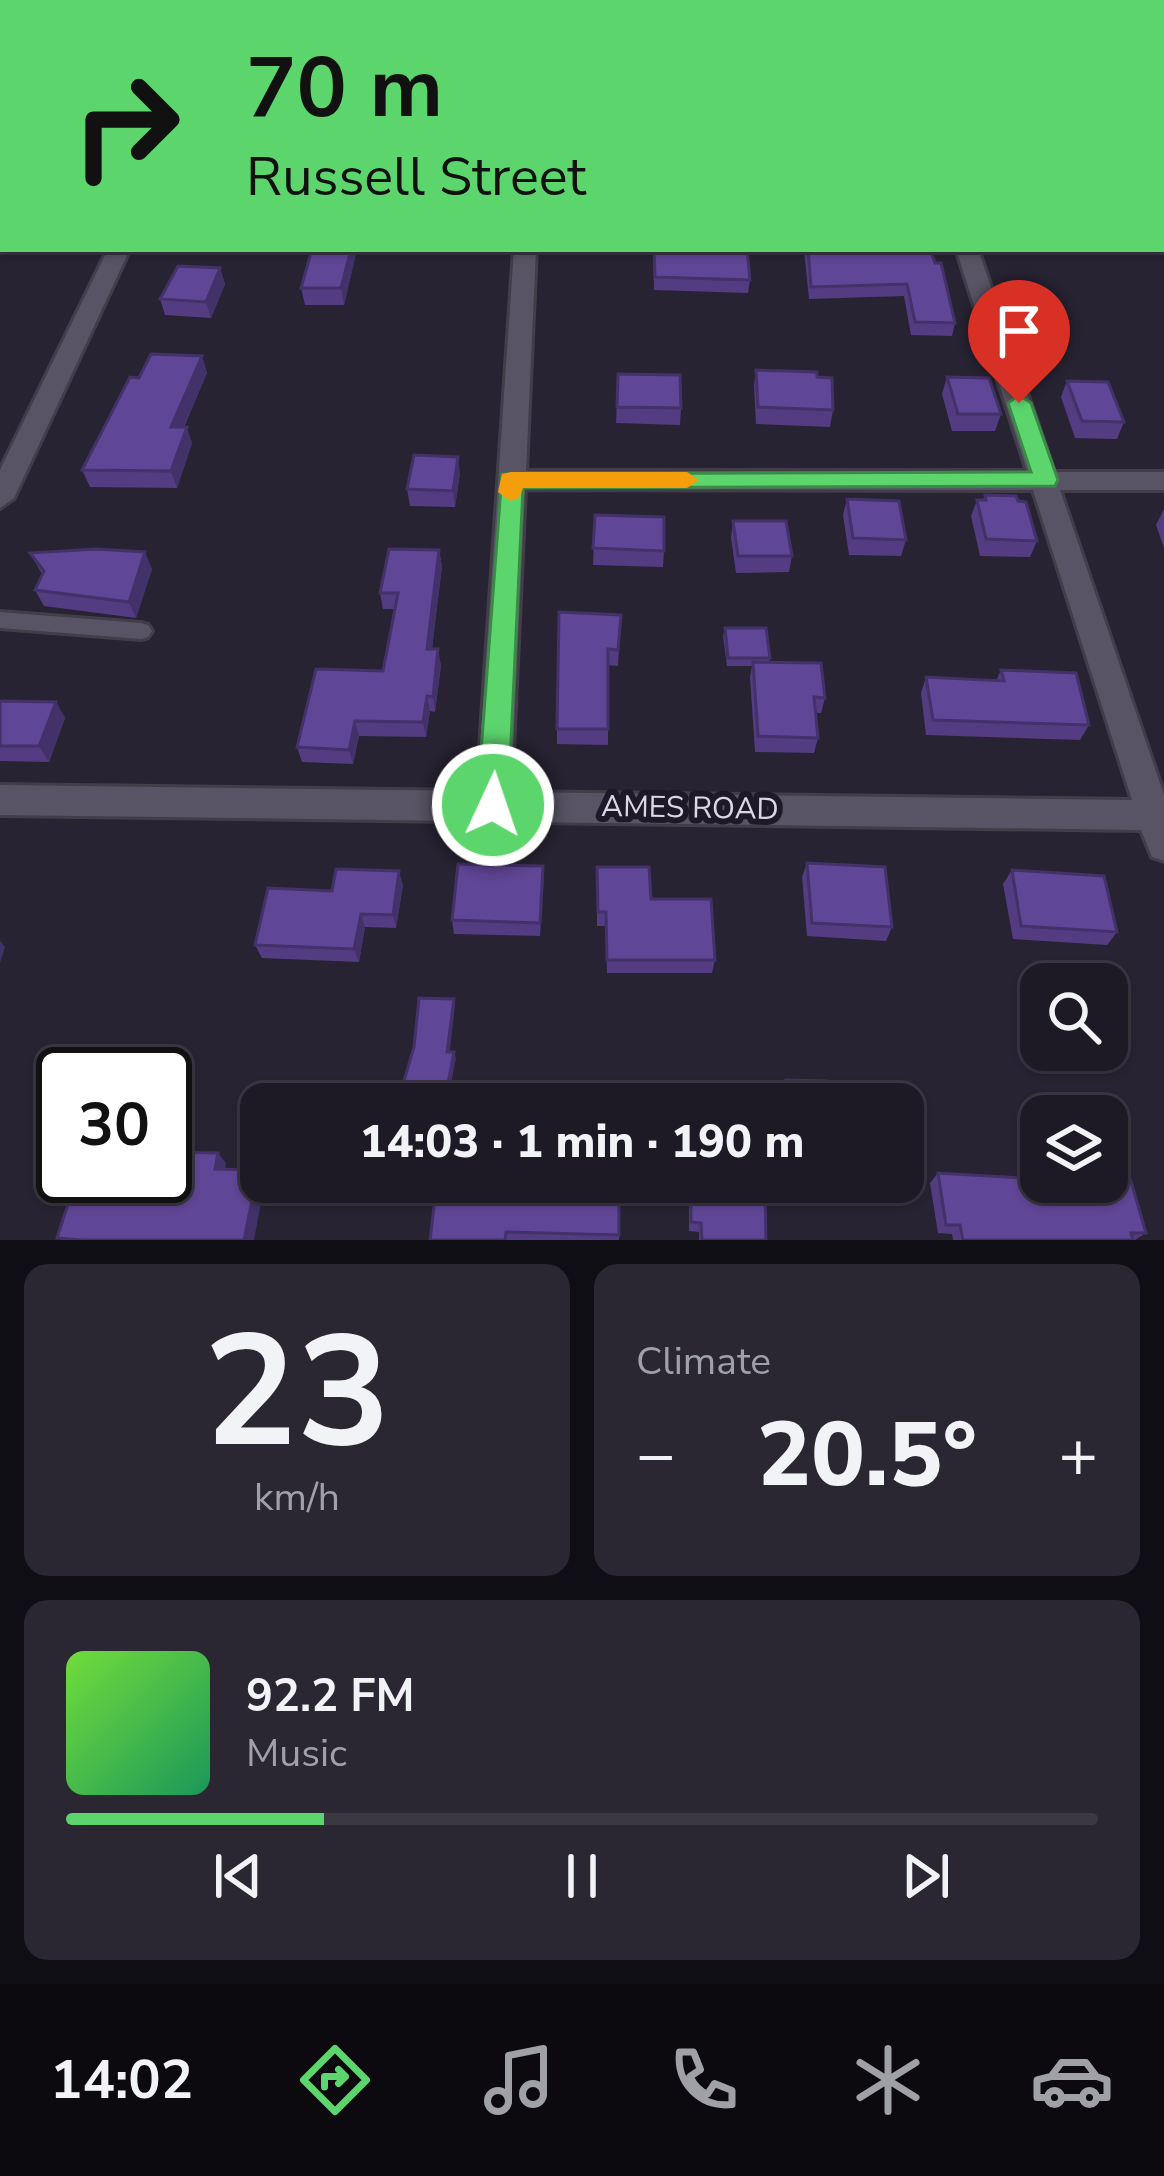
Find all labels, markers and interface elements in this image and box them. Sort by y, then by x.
text: 70 m [246,31,443,146]
icon: right [48,48,204,204]
text: Russell Street [246,140,586,214]
pin [968,280,1070,403]
icon: arrive [986,298,1052,364]
position arrow [430,742,556,868]
street label: AMES ROAD [601,786,779,830]
map controls [1020,963,1128,1203]
button: search [1020,963,1128,1071]
speed limit sign: 30 [36,1047,192,1203]
button: layers [1020,1095,1128,1203]
text: 14:03 · 1 min · 190 m [359,1112,805,1173]
text: 23 [203,1286,391,1499]
text: Climate [636,1335,771,1388]
text: 20.5° [757,1394,977,1517]
text: − [636,1410,676,1500]
text: + [1058,1410,1098,1500]
text: km/h [254,1471,340,1524]
text: 92.2 FM [246,1666,415,1727]
text: Music [246,1727,347,1780]
icon: previous [205,1843,271,1909]
icon: pause [549,1843,615,1909]
icon: next [893,1843,959,1909]
icon: directions [293,2038,377,2122]
icon: music [477,2038,561,2122]
icon: phone [662,2038,746,2122]
icon: climate [846,2038,930,2122]
icon: car [1030,2038,1114,2122]
text: 14:02 [50,2043,193,2117]

